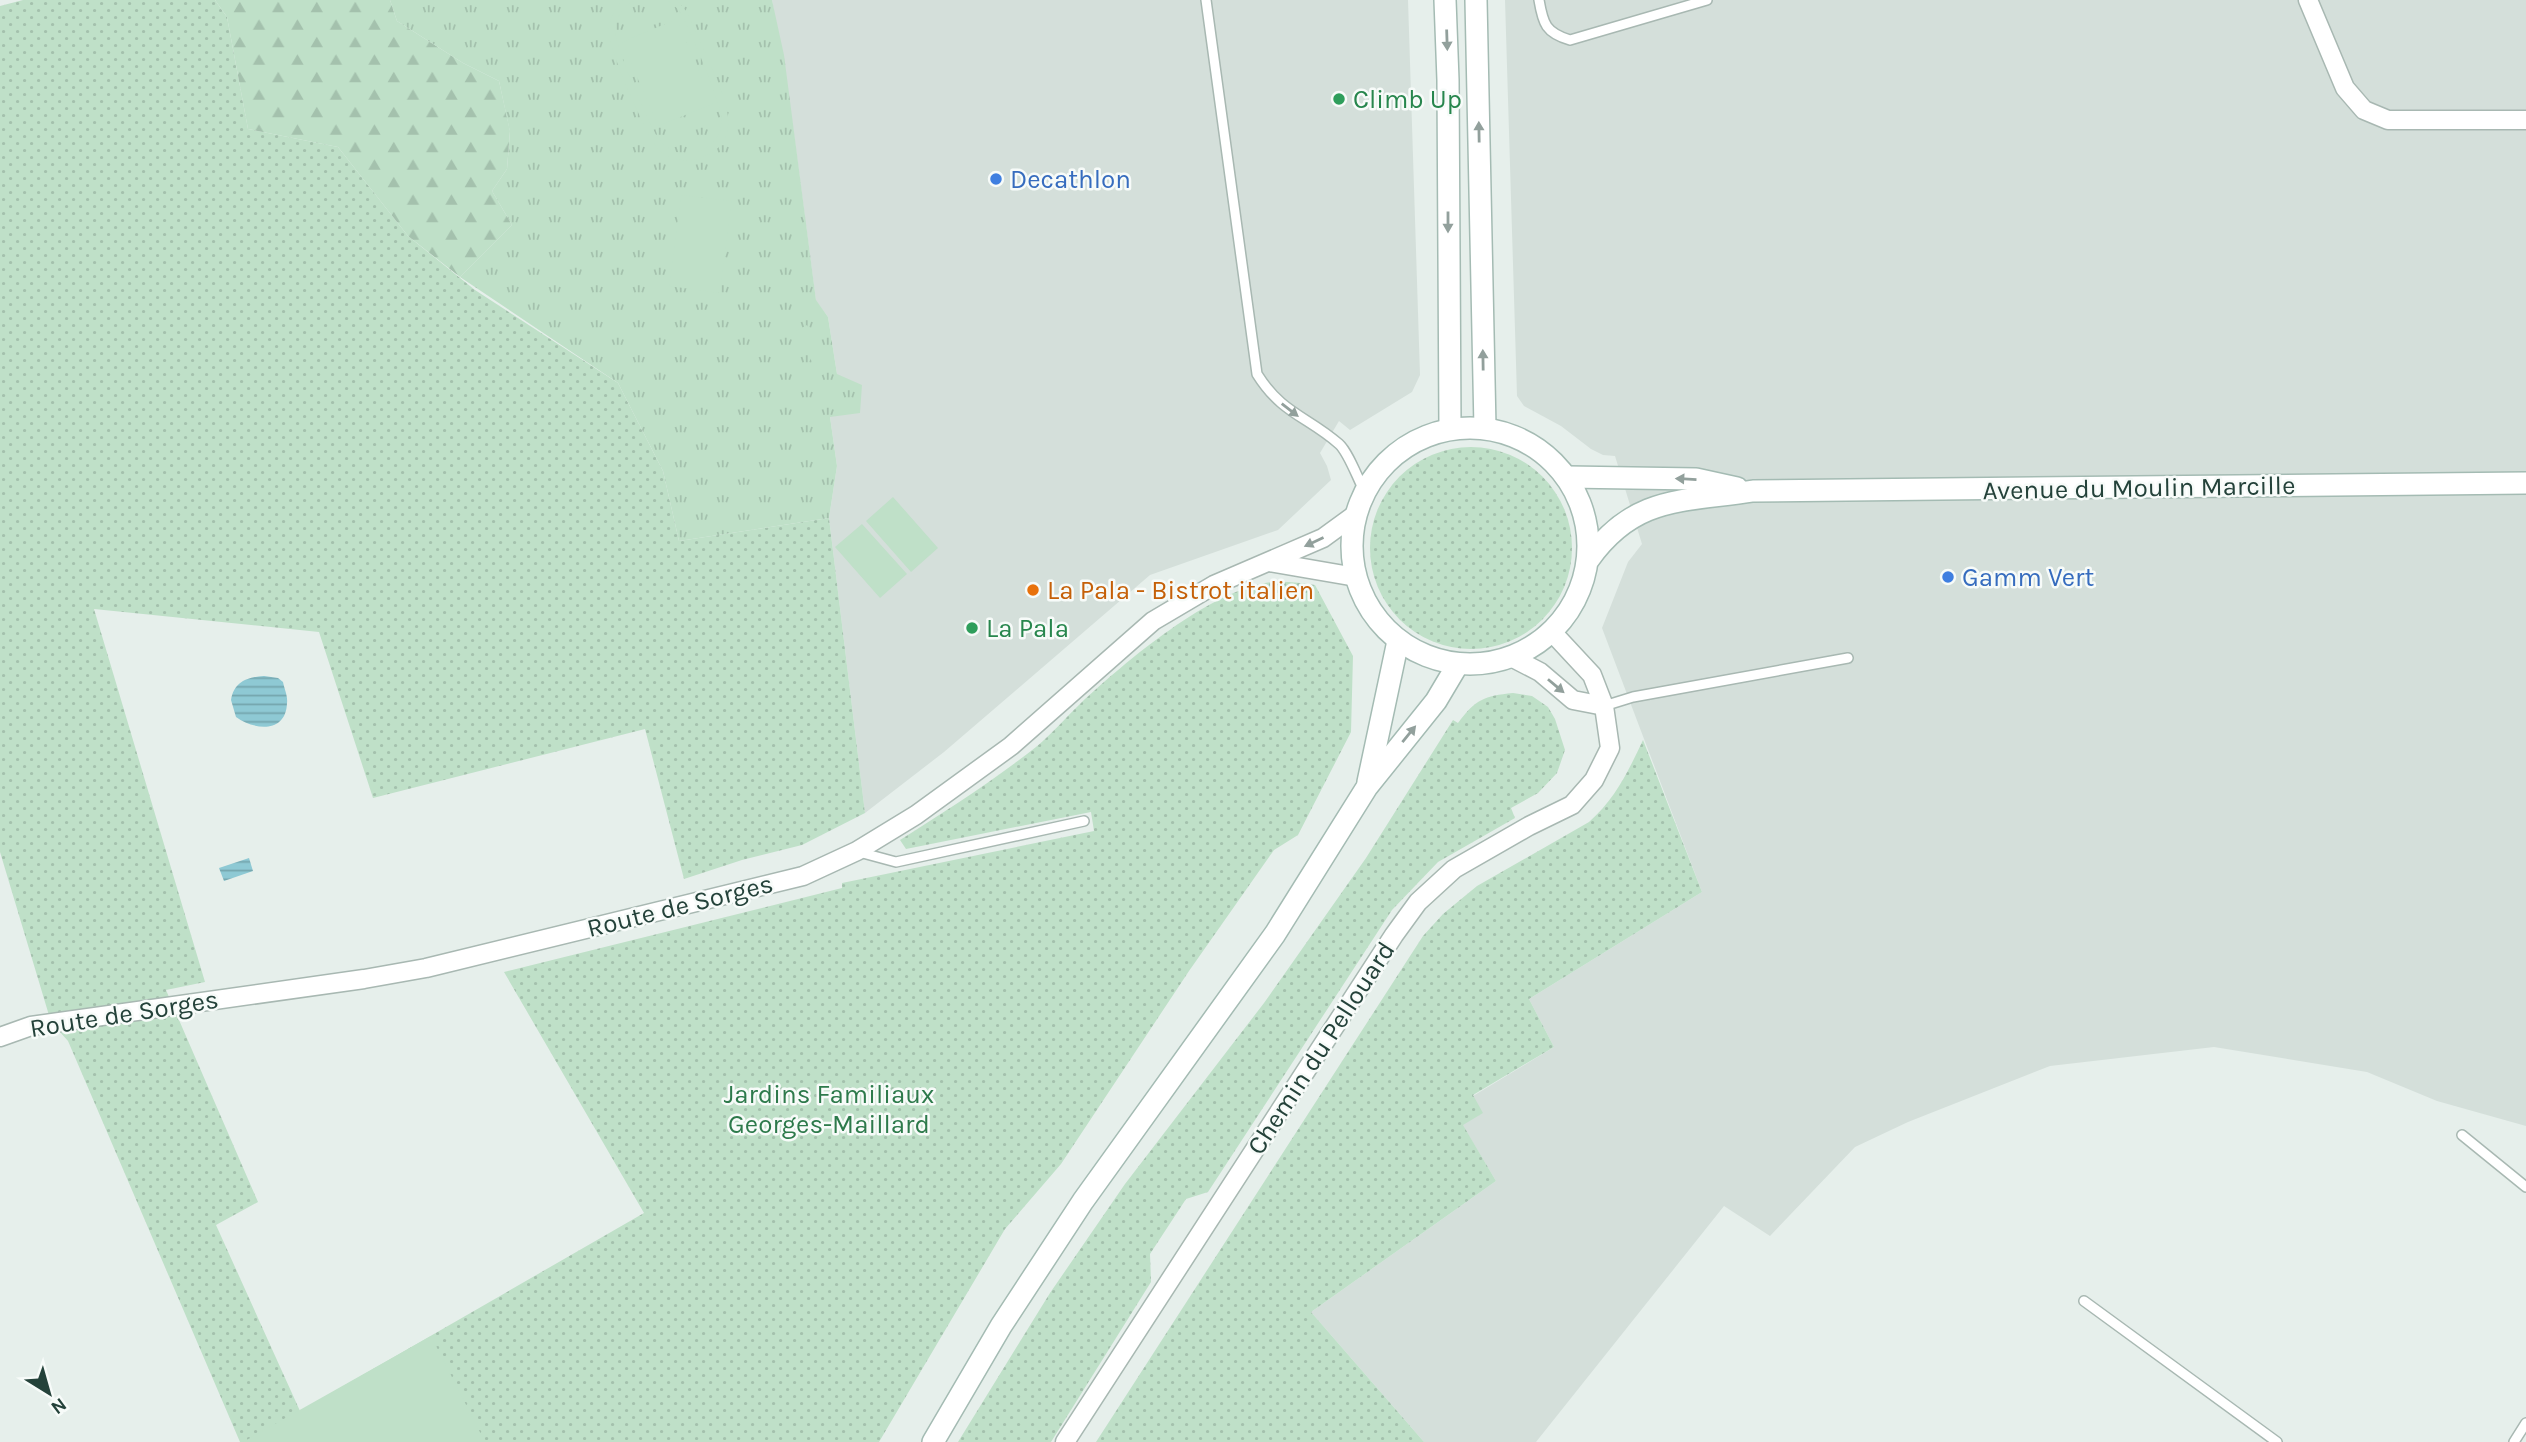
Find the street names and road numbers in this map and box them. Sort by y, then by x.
street label: Avenue du Moulin Marcille [1982,470,2296,506]
street label: Route de Sorges [584,868,776,944]
street label: Chemin du Pellouard [1241,936,1401,1160]
street label: Route de Sorges [27,984,221,1044]

